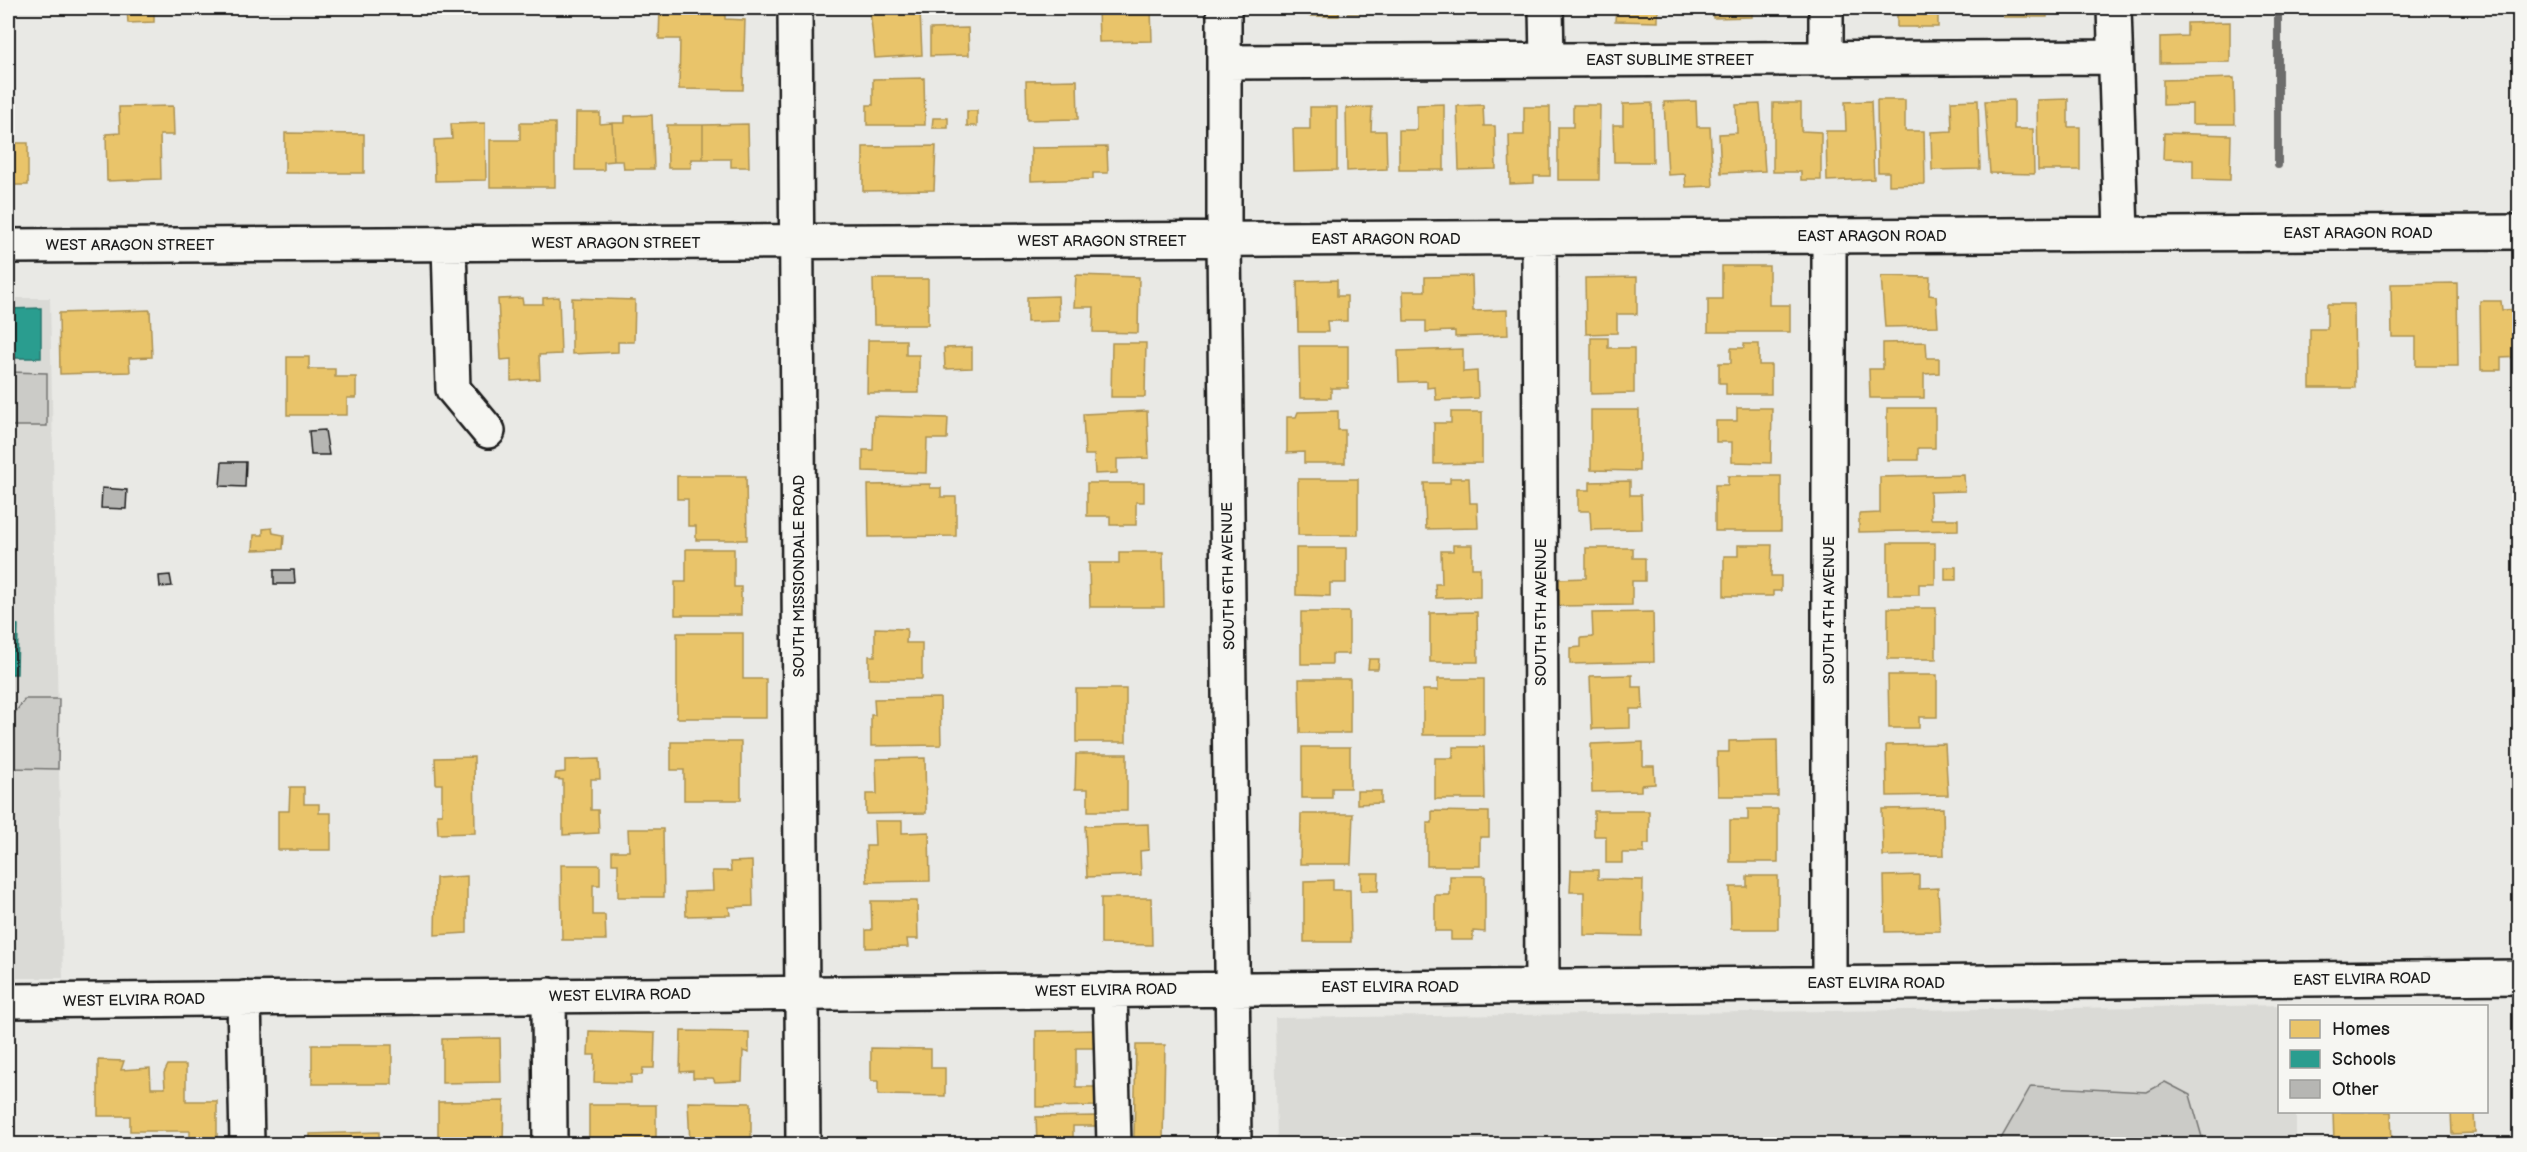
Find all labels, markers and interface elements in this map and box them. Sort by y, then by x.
street label: EAST SUBLIME STREET [1586,51,1754,70]
street label: EAST ARAGON ROAD [2283,224,2433,243]
street label: EAST ARAGON ROAD [1797,227,1947,246]
street label: EAST ARAGON ROAD [1311,230,1461,249]
street label: WEST ARAGON STREET [1018,232,1186,251]
street label: WEST ARAGON STREET [532,234,700,253]
street label: WEST ARAGON STREET [46,236,214,255]
street label: SOUTH MISSIONDALE ROAD [790,475,809,677]
street label: SOUTH 6TH AVENUE [1218,502,1239,650]
street label: SOUTH 4TH AVENUE [1820,536,1839,684]
street label: SOUTH 5TH AVENUE [1532,538,1551,686]
street label: EAST ELVIRA ROAD [2293,969,2431,990]
street label: EAST ELVIRA ROAD [1807,974,1945,993]
street label: EAST ELVIRA ROAD [1321,978,1459,997]
street label: WEST ELVIRA ROAD [1035,980,1177,1001]
street label: WEST ELVIRA ROAD [549,985,691,1006]
street label: WEST ELVIRA ROAD [63,990,205,1011]
legend [2278,1005,2488,1113]
text: Homes [2332,1019,2390,1040]
text: Schools [2332,1049,2396,1070]
text: Other [2332,1079,2379,1100]

